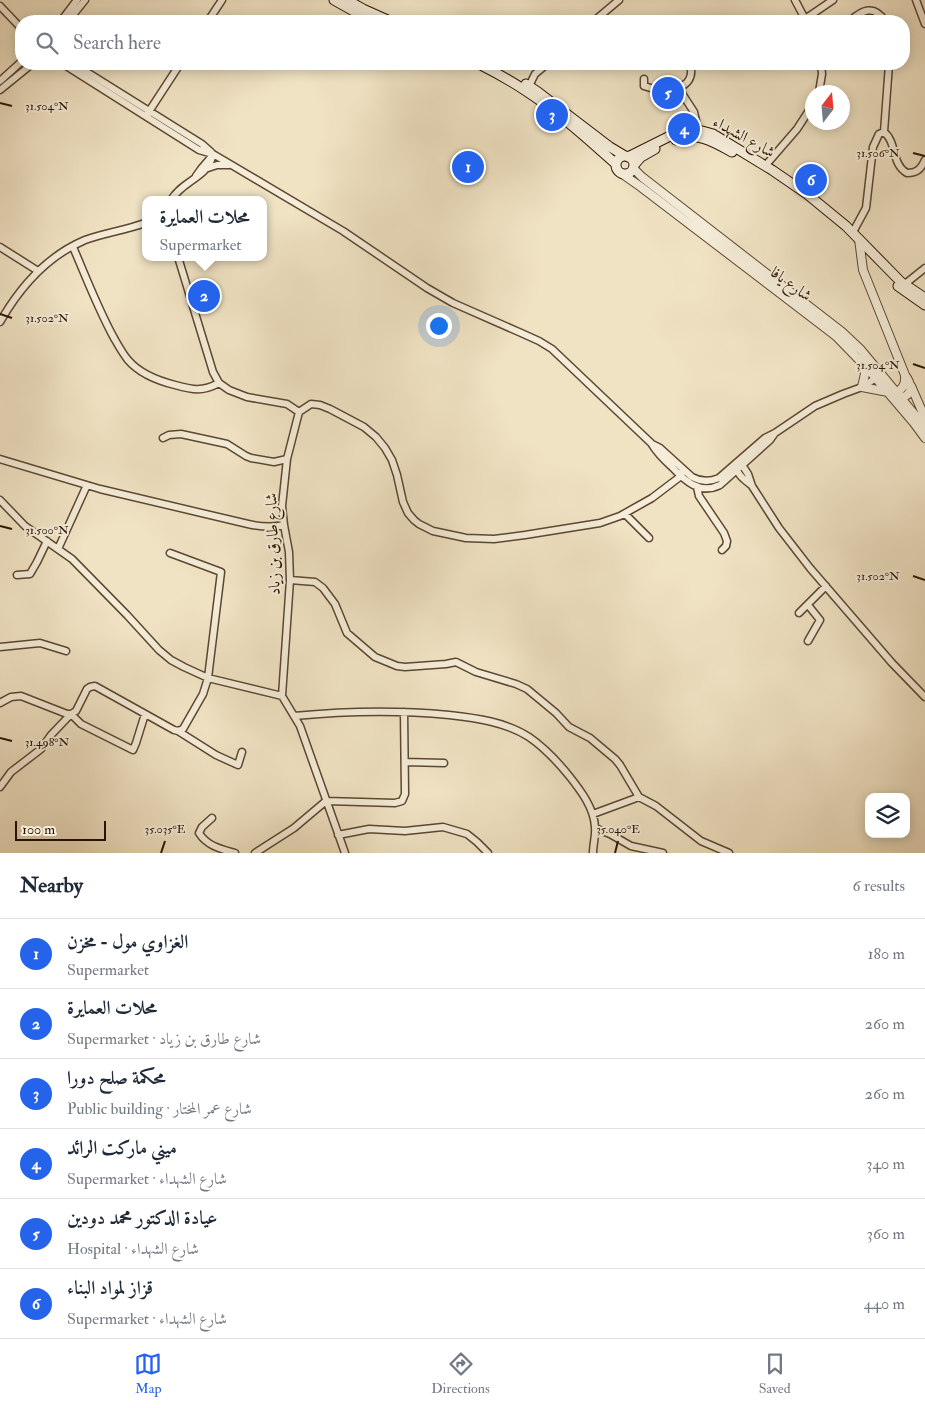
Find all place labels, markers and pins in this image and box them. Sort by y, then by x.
pin: 5 [652,74,684,112]
pin: 3 [536,96,568,134]
pin: 4 [668,110,700,148]
pin: 1 [452,148,484,186]
pin: 6 [795,161,827,199]
pin: 2 [188,277,220,315]

